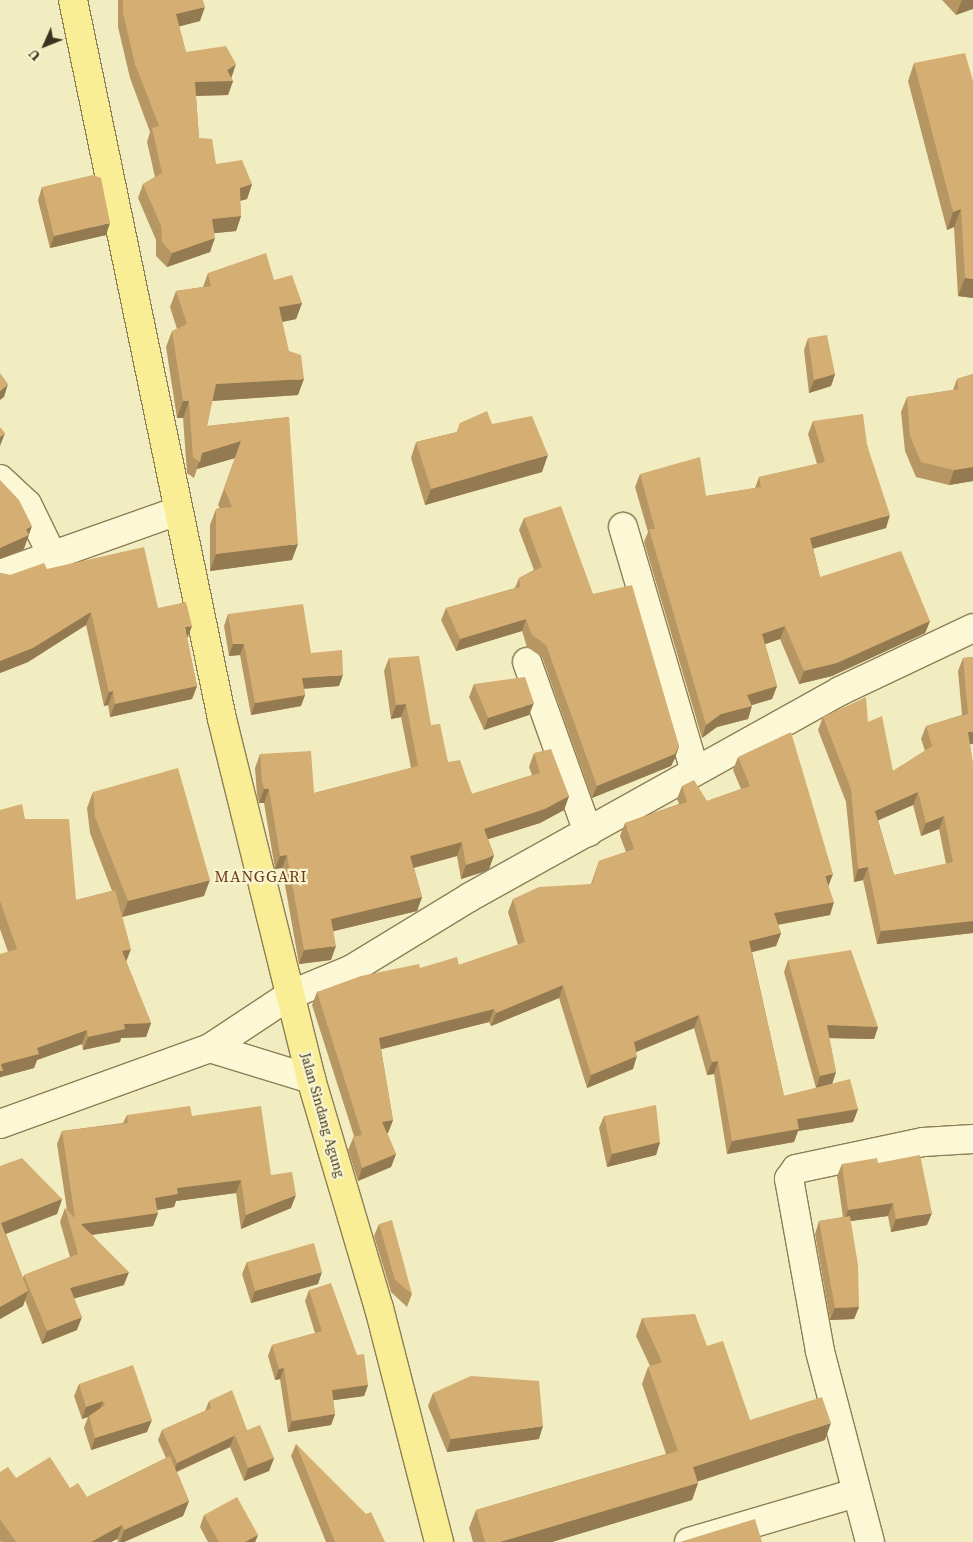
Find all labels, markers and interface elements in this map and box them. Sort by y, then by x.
north arrow [20,20,70,70]
text: U [23,45,45,66]
district label: MANGGARI [214,866,308,886]
street label: Jalan Sindang Agung [297,1051,349,1179]

